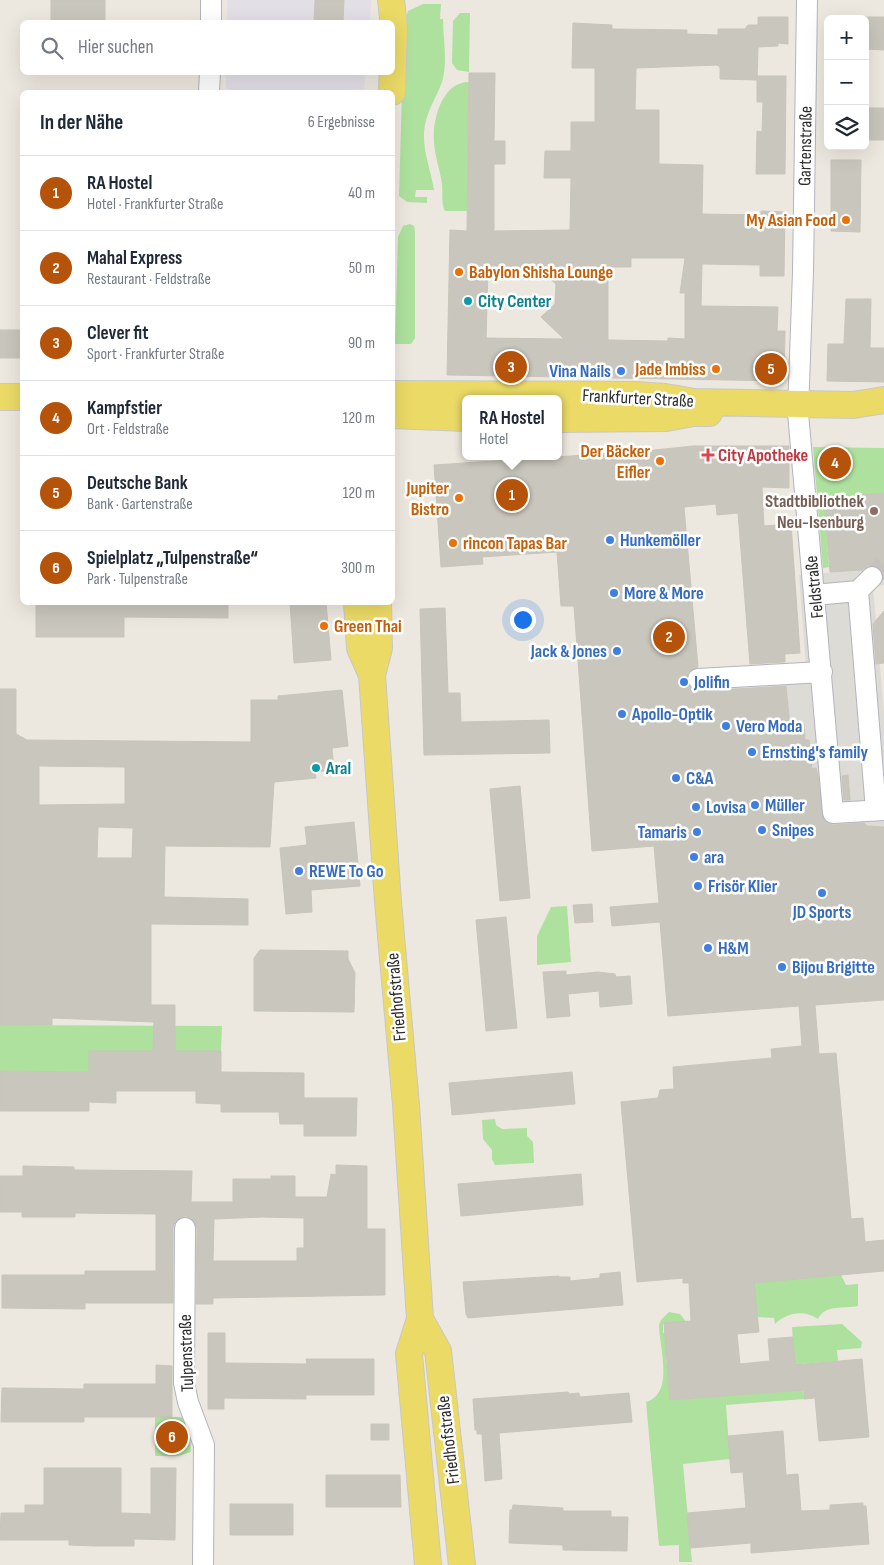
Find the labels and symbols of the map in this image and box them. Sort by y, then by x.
street label: Gartenstraße [794,106,817,186]
place label: My Asian Food [746,210,836,231]
marker: My Asian Food [840,214,852,226]
place label: Babylon Shisha Lounge [469,262,613,283]
marker: Babylon Shisha Lounge [453,266,465,278]
place label: City Center [478,291,552,312]
marker: City Center [462,295,474,307]
pin: 3 [495,348,527,386]
pin: 5 [755,350,787,388]
place label: Jade Imbiss [634,359,706,380]
place label: Vina Nails [549,361,611,382]
marker: Jade Imbiss [710,363,722,375]
marker: Vina Nails [615,365,627,377]
street label: Frankfurter Straße [582,385,694,412]
place label: Der Bäcker Eifler [581,441,650,483]
pin: 4 [819,444,851,482]
place label: City Apotheke [718,445,808,466]
marker: City Apotheke [702,449,714,461]
marker: Der Bäcker Eifler [654,455,666,467]
pin: 1 [496,476,528,514]
place label: Jupiter Bistro [406,478,449,520]
place label: Stadtbibliothek Neu-Isenburg [765,491,864,533]
marker: Jupiter Bistro [453,492,465,504]
marker: Stadtbibliothek Neu-Isenburg [868,505,880,517]
place label: Hunkemöller [620,530,701,551]
place label: rincon Tapas Bar [463,533,567,554]
marker: Hunkemöller [604,534,616,546]
marker: rincon Tapas Bar [447,537,459,549]
street label: Feldstraße [801,554,828,619]
place label: More & More [624,583,704,604]
marker: More & More [608,587,620,599]
your location [510,607,536,633]
place label: Green Thai [334,616,402,637]
pin: 2 [653,618,685,656]
marker: Green Thai [318,620,330,632]
place label: Jack & Jones [530,641,607,662]
marker: Jack & Jones [611,645,623,657]
place label: Jolifin [693,672,730,693]
marker: Jolifin [678,676,690,688]
place label: Apollo-Optik [631,704,713,725]
marker: Apollo-Optik [616,708,628,720]
place label: Vero Moda [736,716,802,737]
marker: Vero Moda [720,720,732,732]
place label: Ernsting's family [762,742,868,763]
marker: Ernsting's family [746,746,758,758]
place label: Aral [325,758,351,779]
marker: Aral [310,762,322,774]
place label: C&A [686,768,714,789]
marker: C&A [670,772,682,784]
place label: Müller [765,795,805,816]
place label: Lovisa [706,797,746,818]
marker: Müller [749,799,761,811]
marker: Lovisa [690,801,702,813]
place label: Snipes [772,820,814,841]
place label: Tamaris [637,822,687,843]
marker: Snipes [756,824,768,836]
marker: Tamaris [691,826,703,838]
place label: ara [704,847,724,868]
marker: ara [688,851,700,863]
place label: REWE To Go [309,861,384,882]
marker: REWE To Go [293,865,305,877]
place label: Frisör Klier [708,876,778,897]
marker: Frisör Klier [692,880,704,892]
marker: JD Sports [816,887,828,899]
place label: JD Sports [792,902,851,923]
place label: H&M [718,938,749,959]
marker: H&M [702,942,714,954]
street label: Friedhofstraße [382,952,411,1042]
place label: Bijou Brigitte [792,957,875,978]
marker: Bijou Brigitte [776,961,788,973]
street label: Tulpenstraße [175,1314,198,1392]
street label: Friedhofstraße [433,1395,464,1485]
pin: 6 [156,1418,188,1456]

